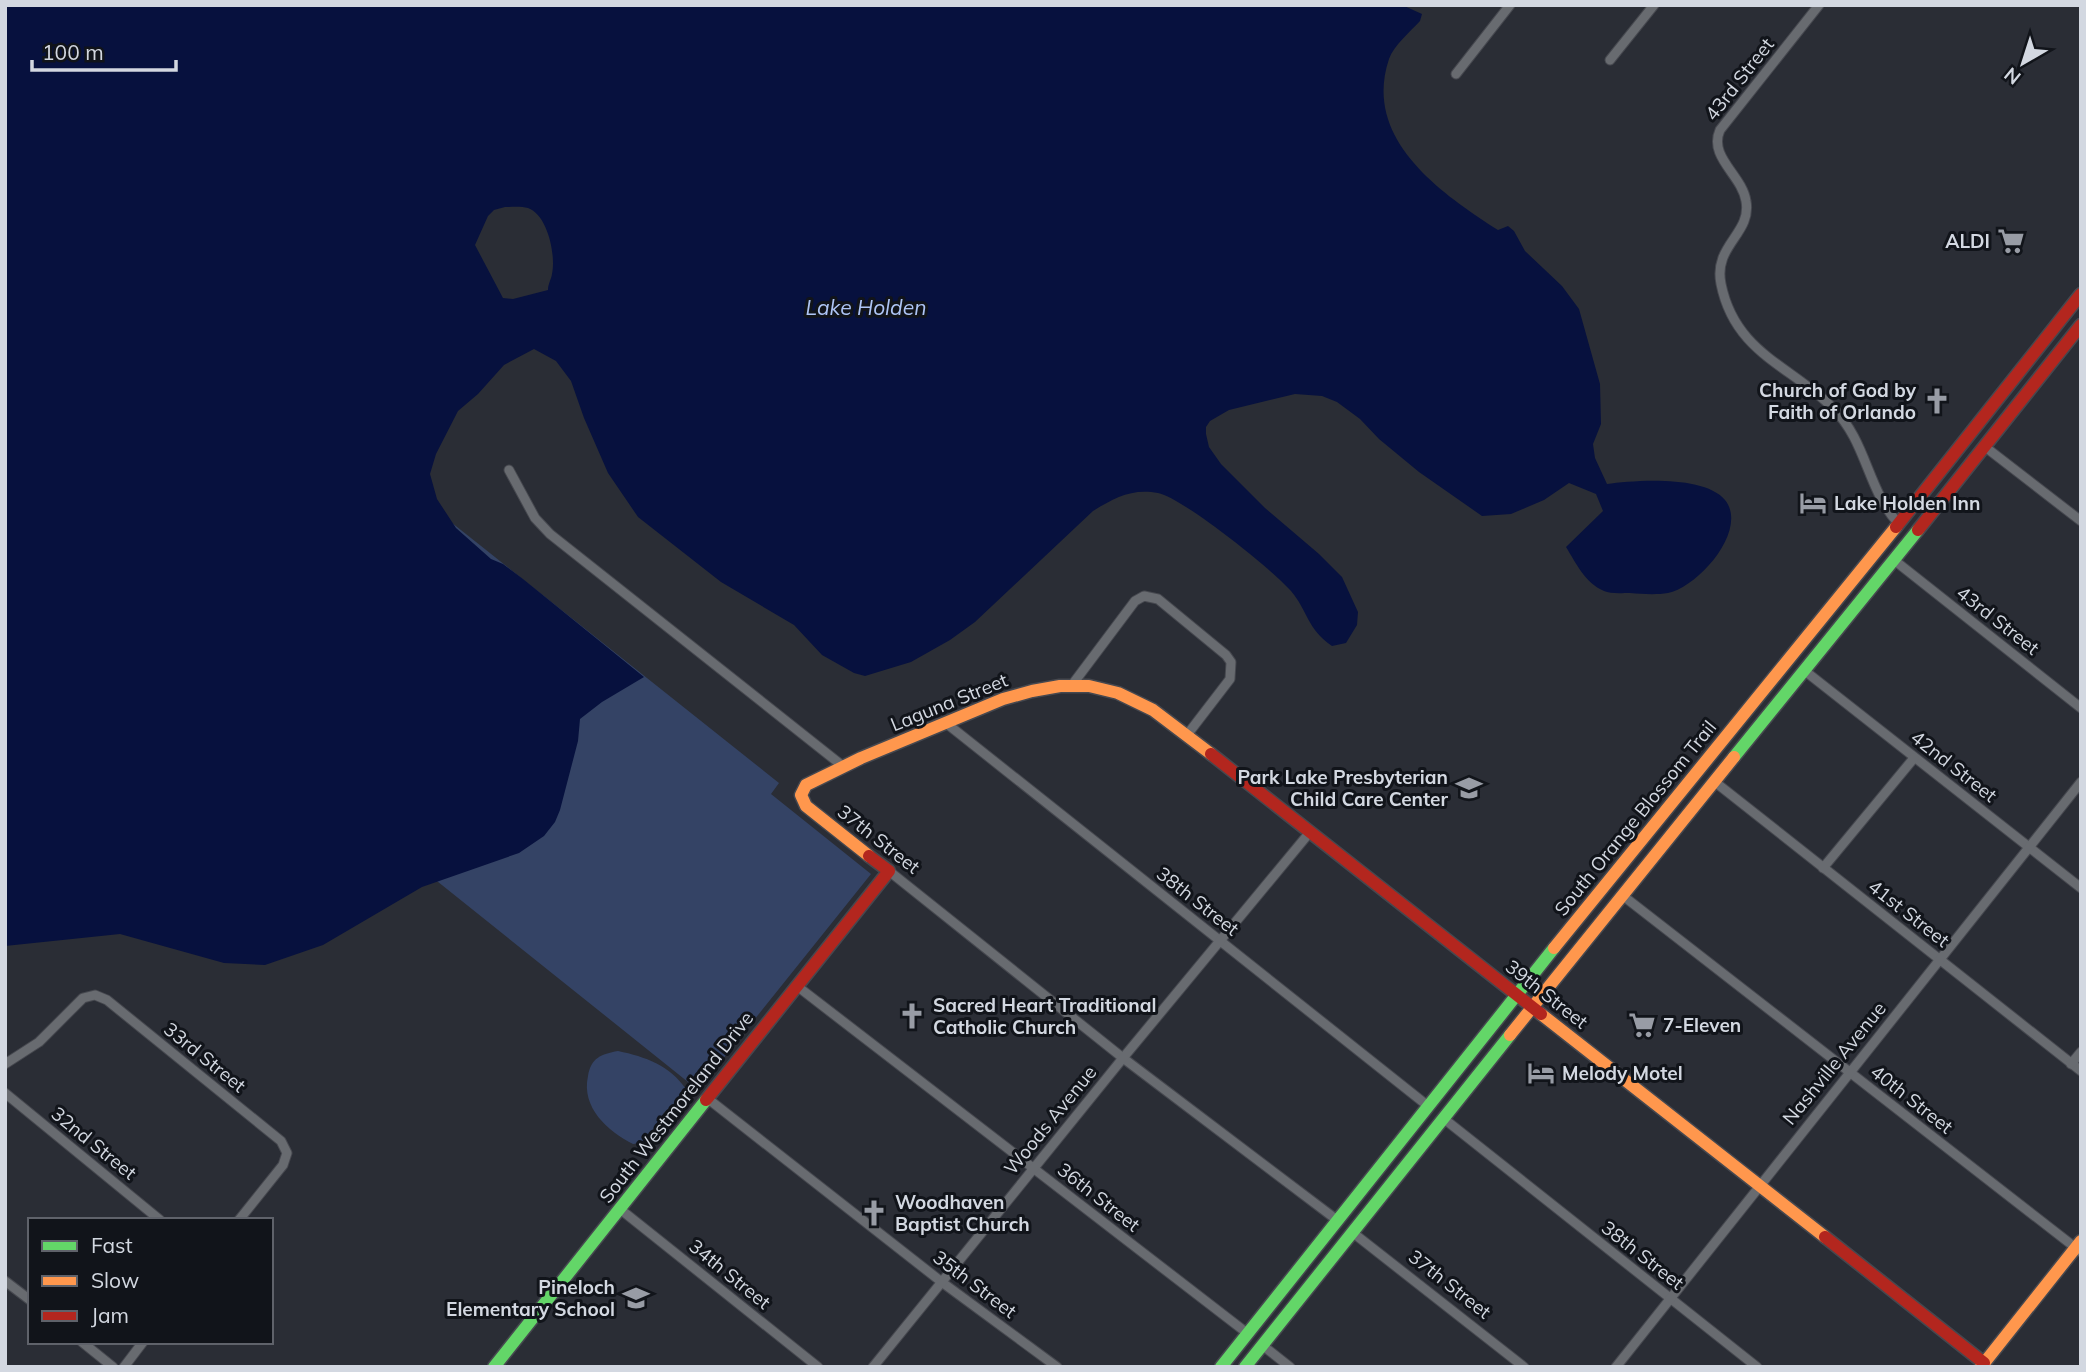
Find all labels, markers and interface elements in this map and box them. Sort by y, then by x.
scale bar [32,28,175,72]
north arrow [1988,28,2058,98]
street label: 43rd Street [1699,33,1779,125]
text: 100 m [42,39,104,65]
text: N [1999,62,2025,90]
supermarket icon: ALDI [1996,226,2026,256]
place label: ALDI [1945,229,1990,253]
water label: Lake Holden [806,294,926,320]
place label: Church of God by Faith of Orlando [1759,378,1917,424]
church icon: Church of God by Faith of Orlando [1922,386,1952,416]
hotel icon: Lake Holden Inn [1798,488,1828,518]
place label: Lake Holden Inn [1834,491,1980,515]
street label: 43rd Street [1952,580,2044,660]
street label: Laguna Street [887,667,1011,736]
street label: South Orange Blossom Trail [1549,716,1721,920]
street label: 42nd Street [1906,725,2002,807]
place label: Park Lake Presbyterian Child Care Center [1237,765,1449,811]
school or university icon: Park Lake Presbyterian Child Care Center [1454,773,1484,803]
street label: 37th Street [833,799,925,879]
street label: 38th Street [1152,861,1244,941]
street label: 41st Street [1864,874,1955,952]
street label: 39th Street [1501,954,1593,1034]
place label: Sacred Heart Traditional Catholic Church [933,993,1156,1039]
street label: Nashville Avenue [1777,997,1891,1129]
church icon: Sacred Heart Traditional Catholic Church [897,1001,927,1031]
street label: South Westmoreland Drive [594,1006,758,1208]
supermarket icon: 7-Eleven [1627,1010,1657,1040]
place label: 7-Eleven [1663,1013,1741,1037]
street label: 33rd Street [159,1017,251,1098]
hotel icon: Melody Motel [1526,1058,1556,1088]
street label: 40th Street [1866,1059,1958,1139]
street label: Woods Avenue [999,1061,1101,1179]
place label: Melody Motel [1562,1061,1683,1085]
street label: 32nd Street [46,1101,142,1185]
street label: 36th Street [1053,1157,1145,1237]
place label: Woodhaven Baptist Church [895,1190,1030,1236]
church icon: Woodhaven Baptist Church [859,1198,889,1228]
street label: 38th Street [1597,1215,1689,1295]
legend [28,1218,273,1344]
text: Fast [91,1232,133,1258]
street label: 34th Street [684,1234,776,1314]
street label: 37th Street [1404,1244,1496,1324]
street label: 35th Street [929,1245,1022,1323]
text: Slow [91,1267,139,1293]
place label: Pineloch Elementary School [446,1275,615,1321]
school or university icon: Pineloch Elementary School [621,1283,651,1313]
text: Jam [91,1302,129,1328]

